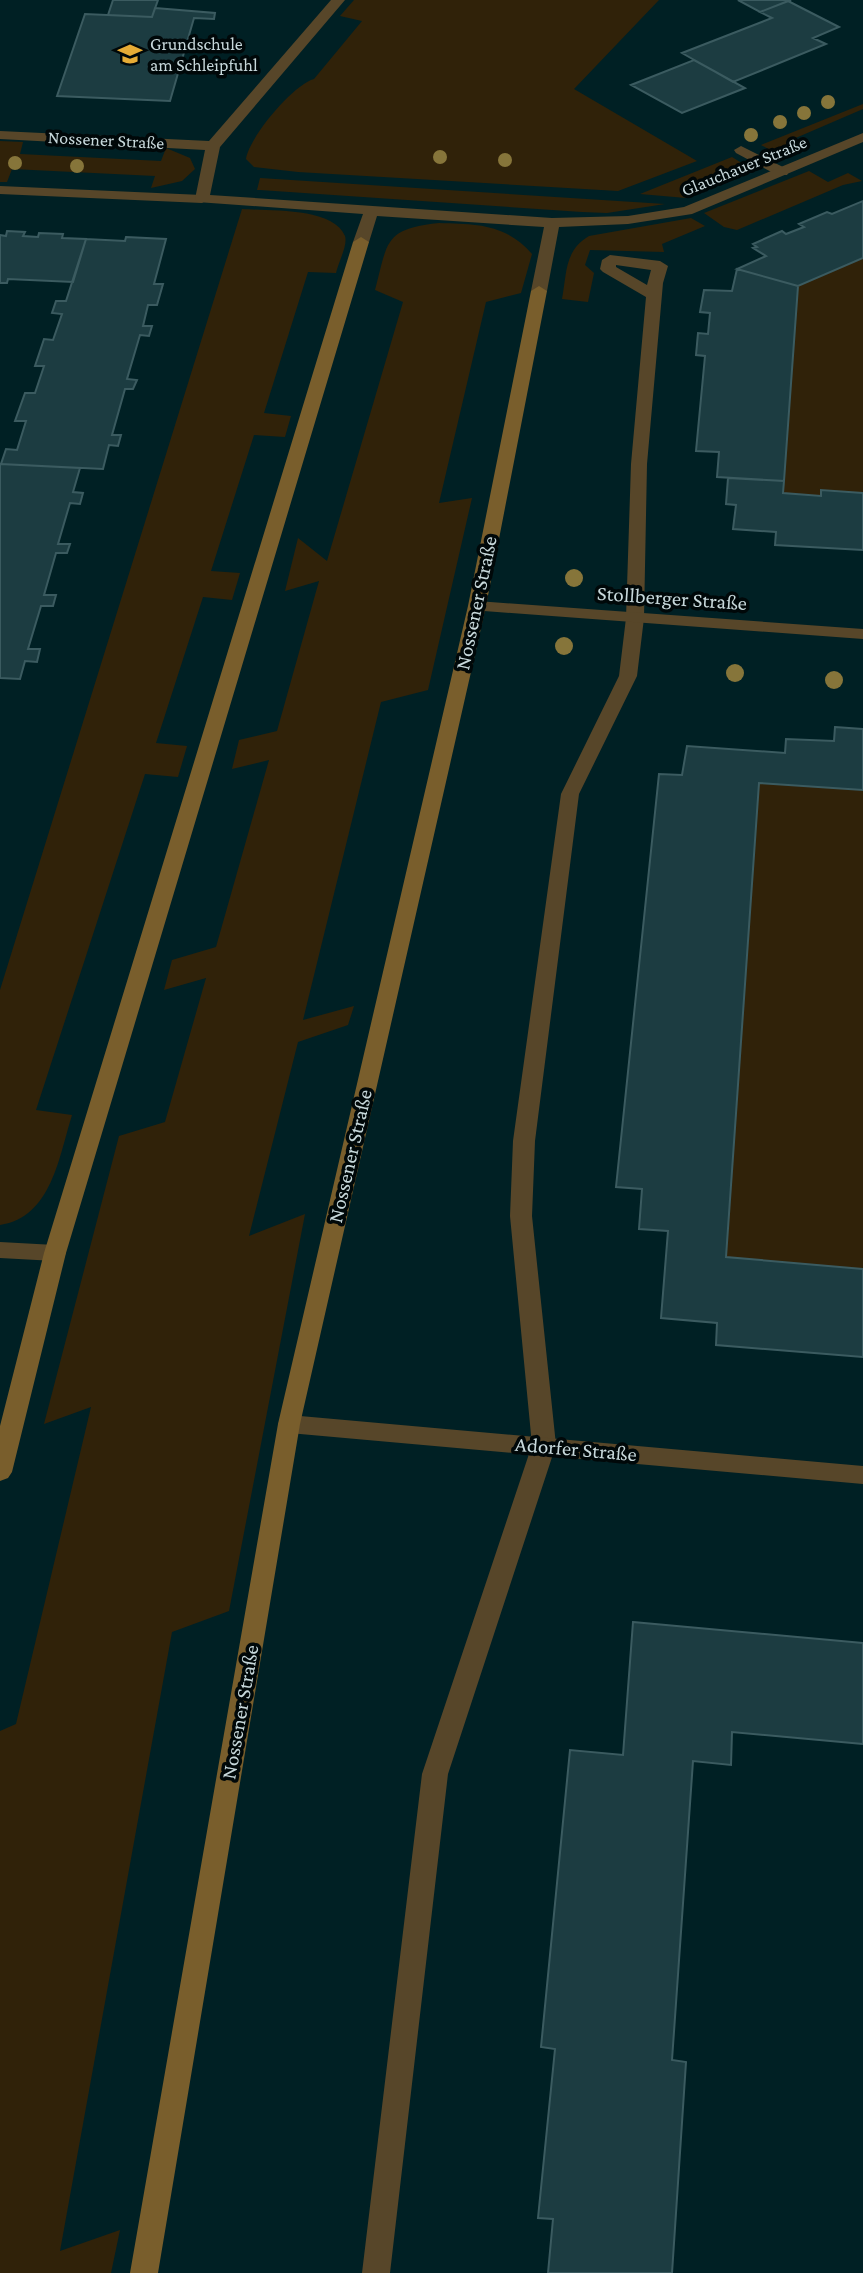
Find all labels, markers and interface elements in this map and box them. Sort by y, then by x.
place label: Grundschule am Schleipfuhl [150,34,258,75]
school or university icon: Grundschule am Schleipfuhl [116,40,144,68]
street label: Nossener Straße [47,127,165,153]
street label: Glauchauer Straße [678,132,810,200]
street label: Nossener Straße [450,534,502,672]
street label: Stollberger Straße [596,581,748,615]
street label: Nossener Straße [323,1087,377,1225]
street label: Adorfer Straße [514,1432,638,1466]
street label: Nossener Straße [216,1643,264,1781]

